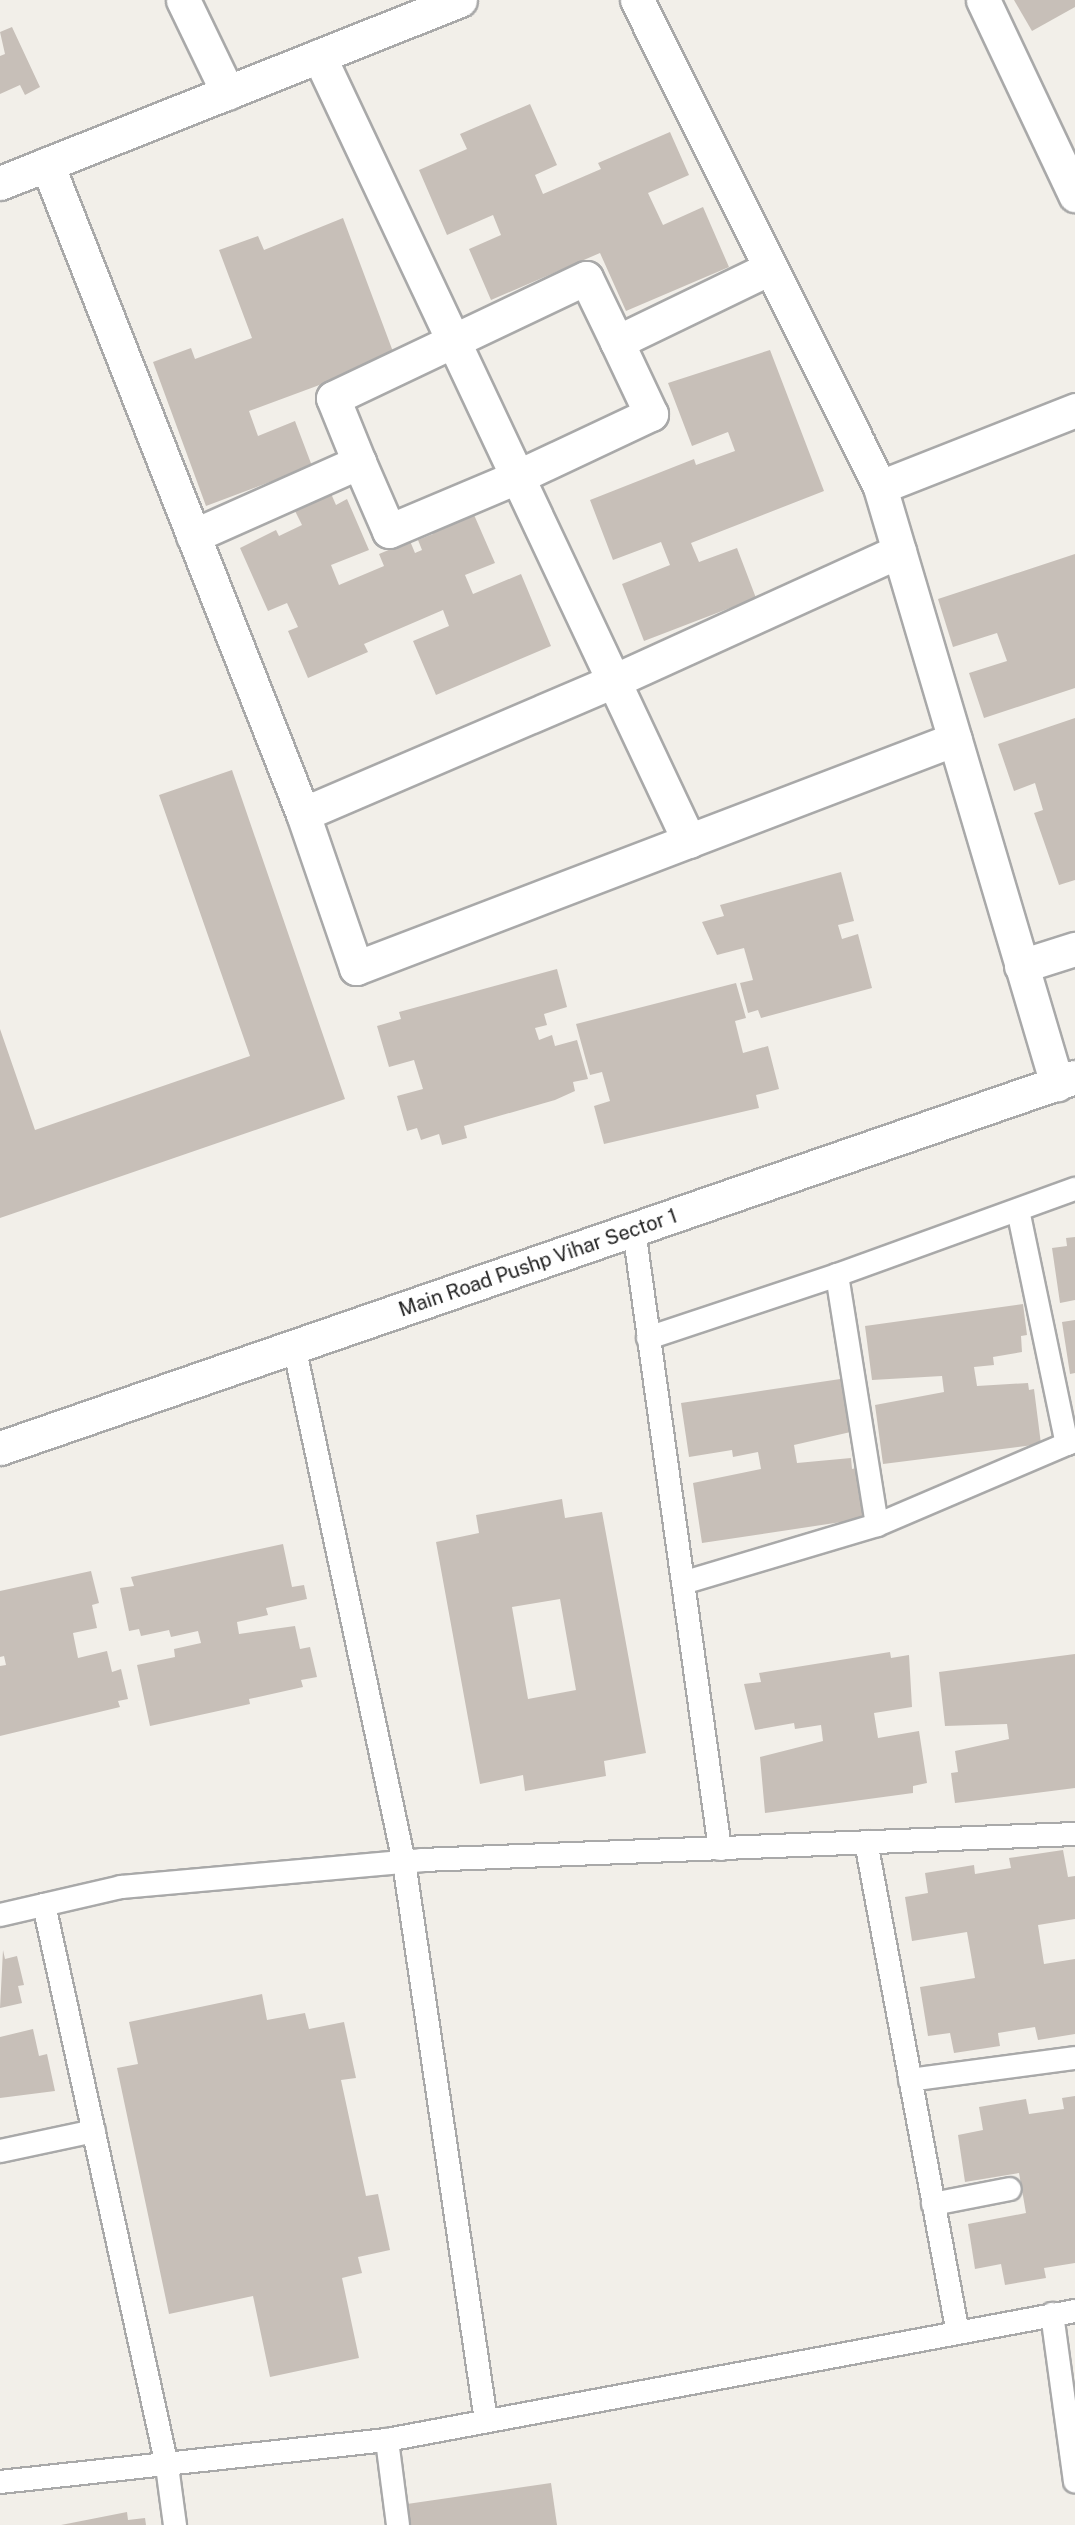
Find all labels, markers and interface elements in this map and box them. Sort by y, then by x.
street label: Main Road Pushp Vihar Sector 1 [395,1204,681,1322]

